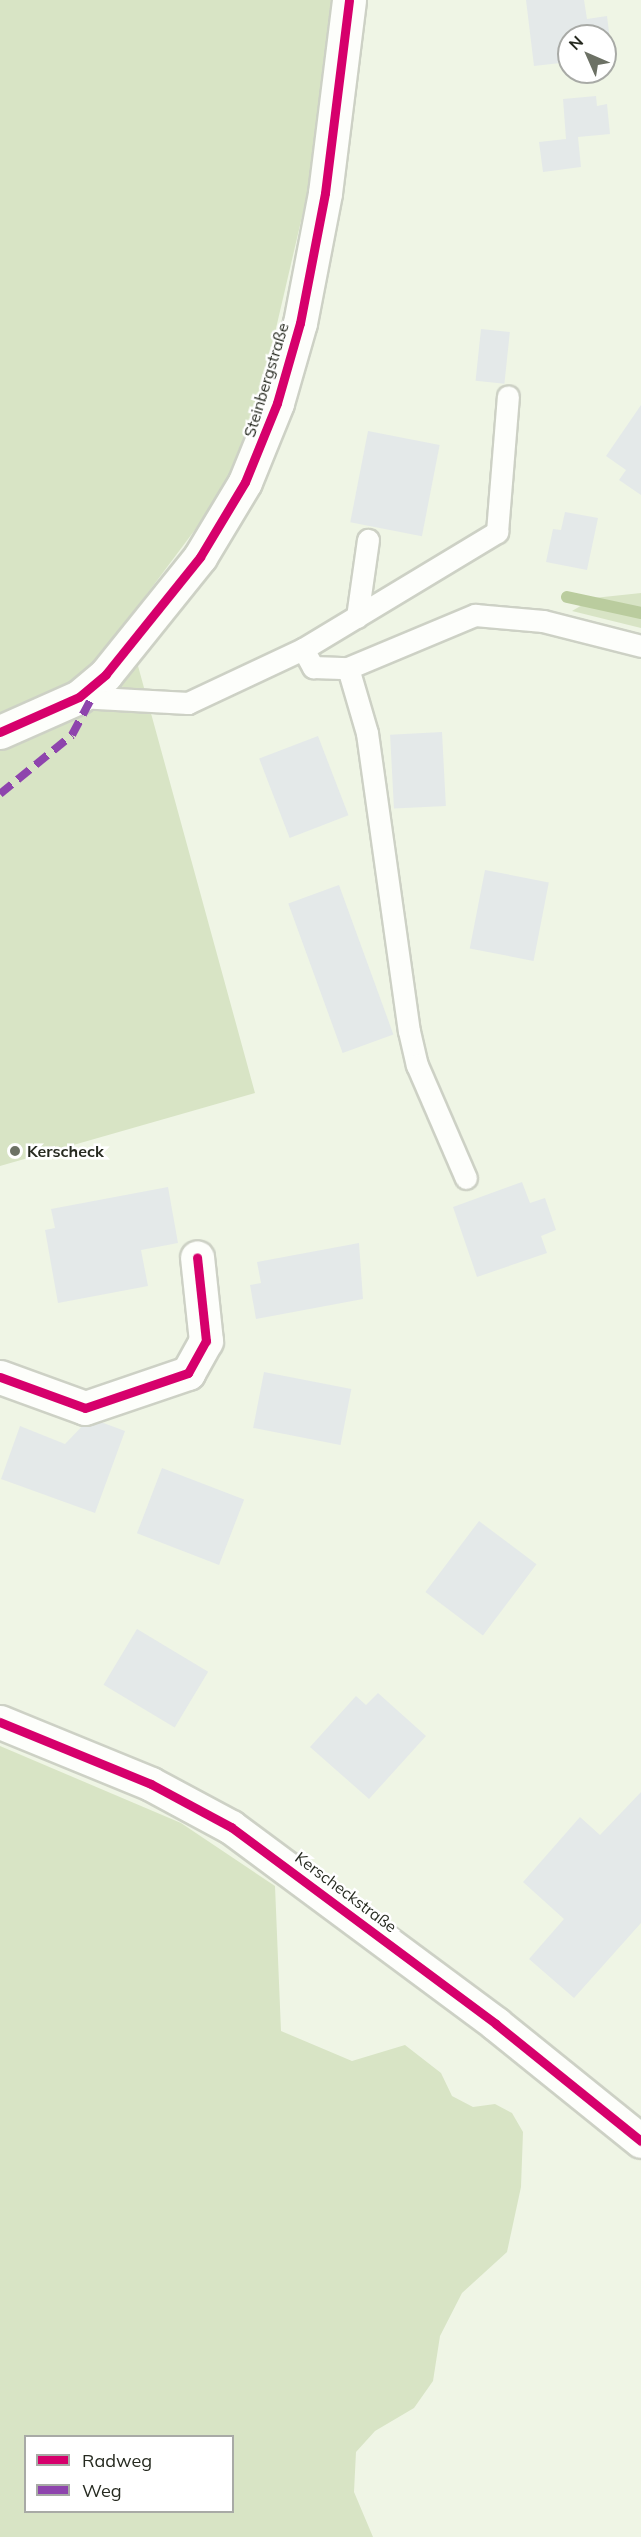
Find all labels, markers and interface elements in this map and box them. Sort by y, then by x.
north arrow [557,24,617,84]
text: N [564,31,587,54]
street label: Steinbergstraße [239,320,293,440]
place label: Kerscheck [27,1141,104,1161]
marker: Kerscheck [8,1144,22,1158]
street label: Kerscheckstraße [292,1848,400,1936]
legend [24,2435,234,2513]
text: Radweg [82,2449,152,2472]
text: Weg [82,2479,122,2502]

